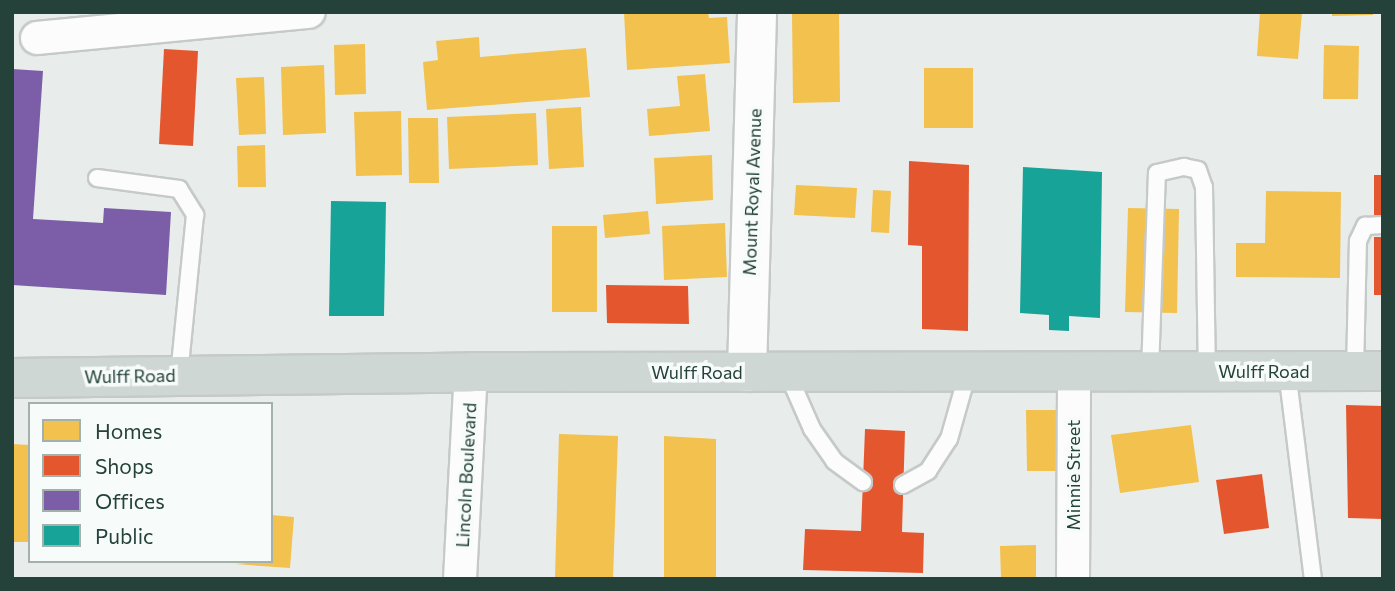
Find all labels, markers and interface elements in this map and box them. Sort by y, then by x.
street label: Mount Royal Avenue [738,108,766,276]
street label: Wulff Road [1218,360,1310,382]
street label: Wulff Road [651,361,743,383]
street label: Wulff Road [84,364,176,388]
legend [28,402,273,563]
street label: Lincoln Boulevard [451,402,481,548]
text: Homes [95,418,162,443]
street label: Minnie Street [1062,420,1084,530]
text: Shops [95,453,154,478]
text: Offices [95,488,165,513]
text: Public [95,523,153,548]

